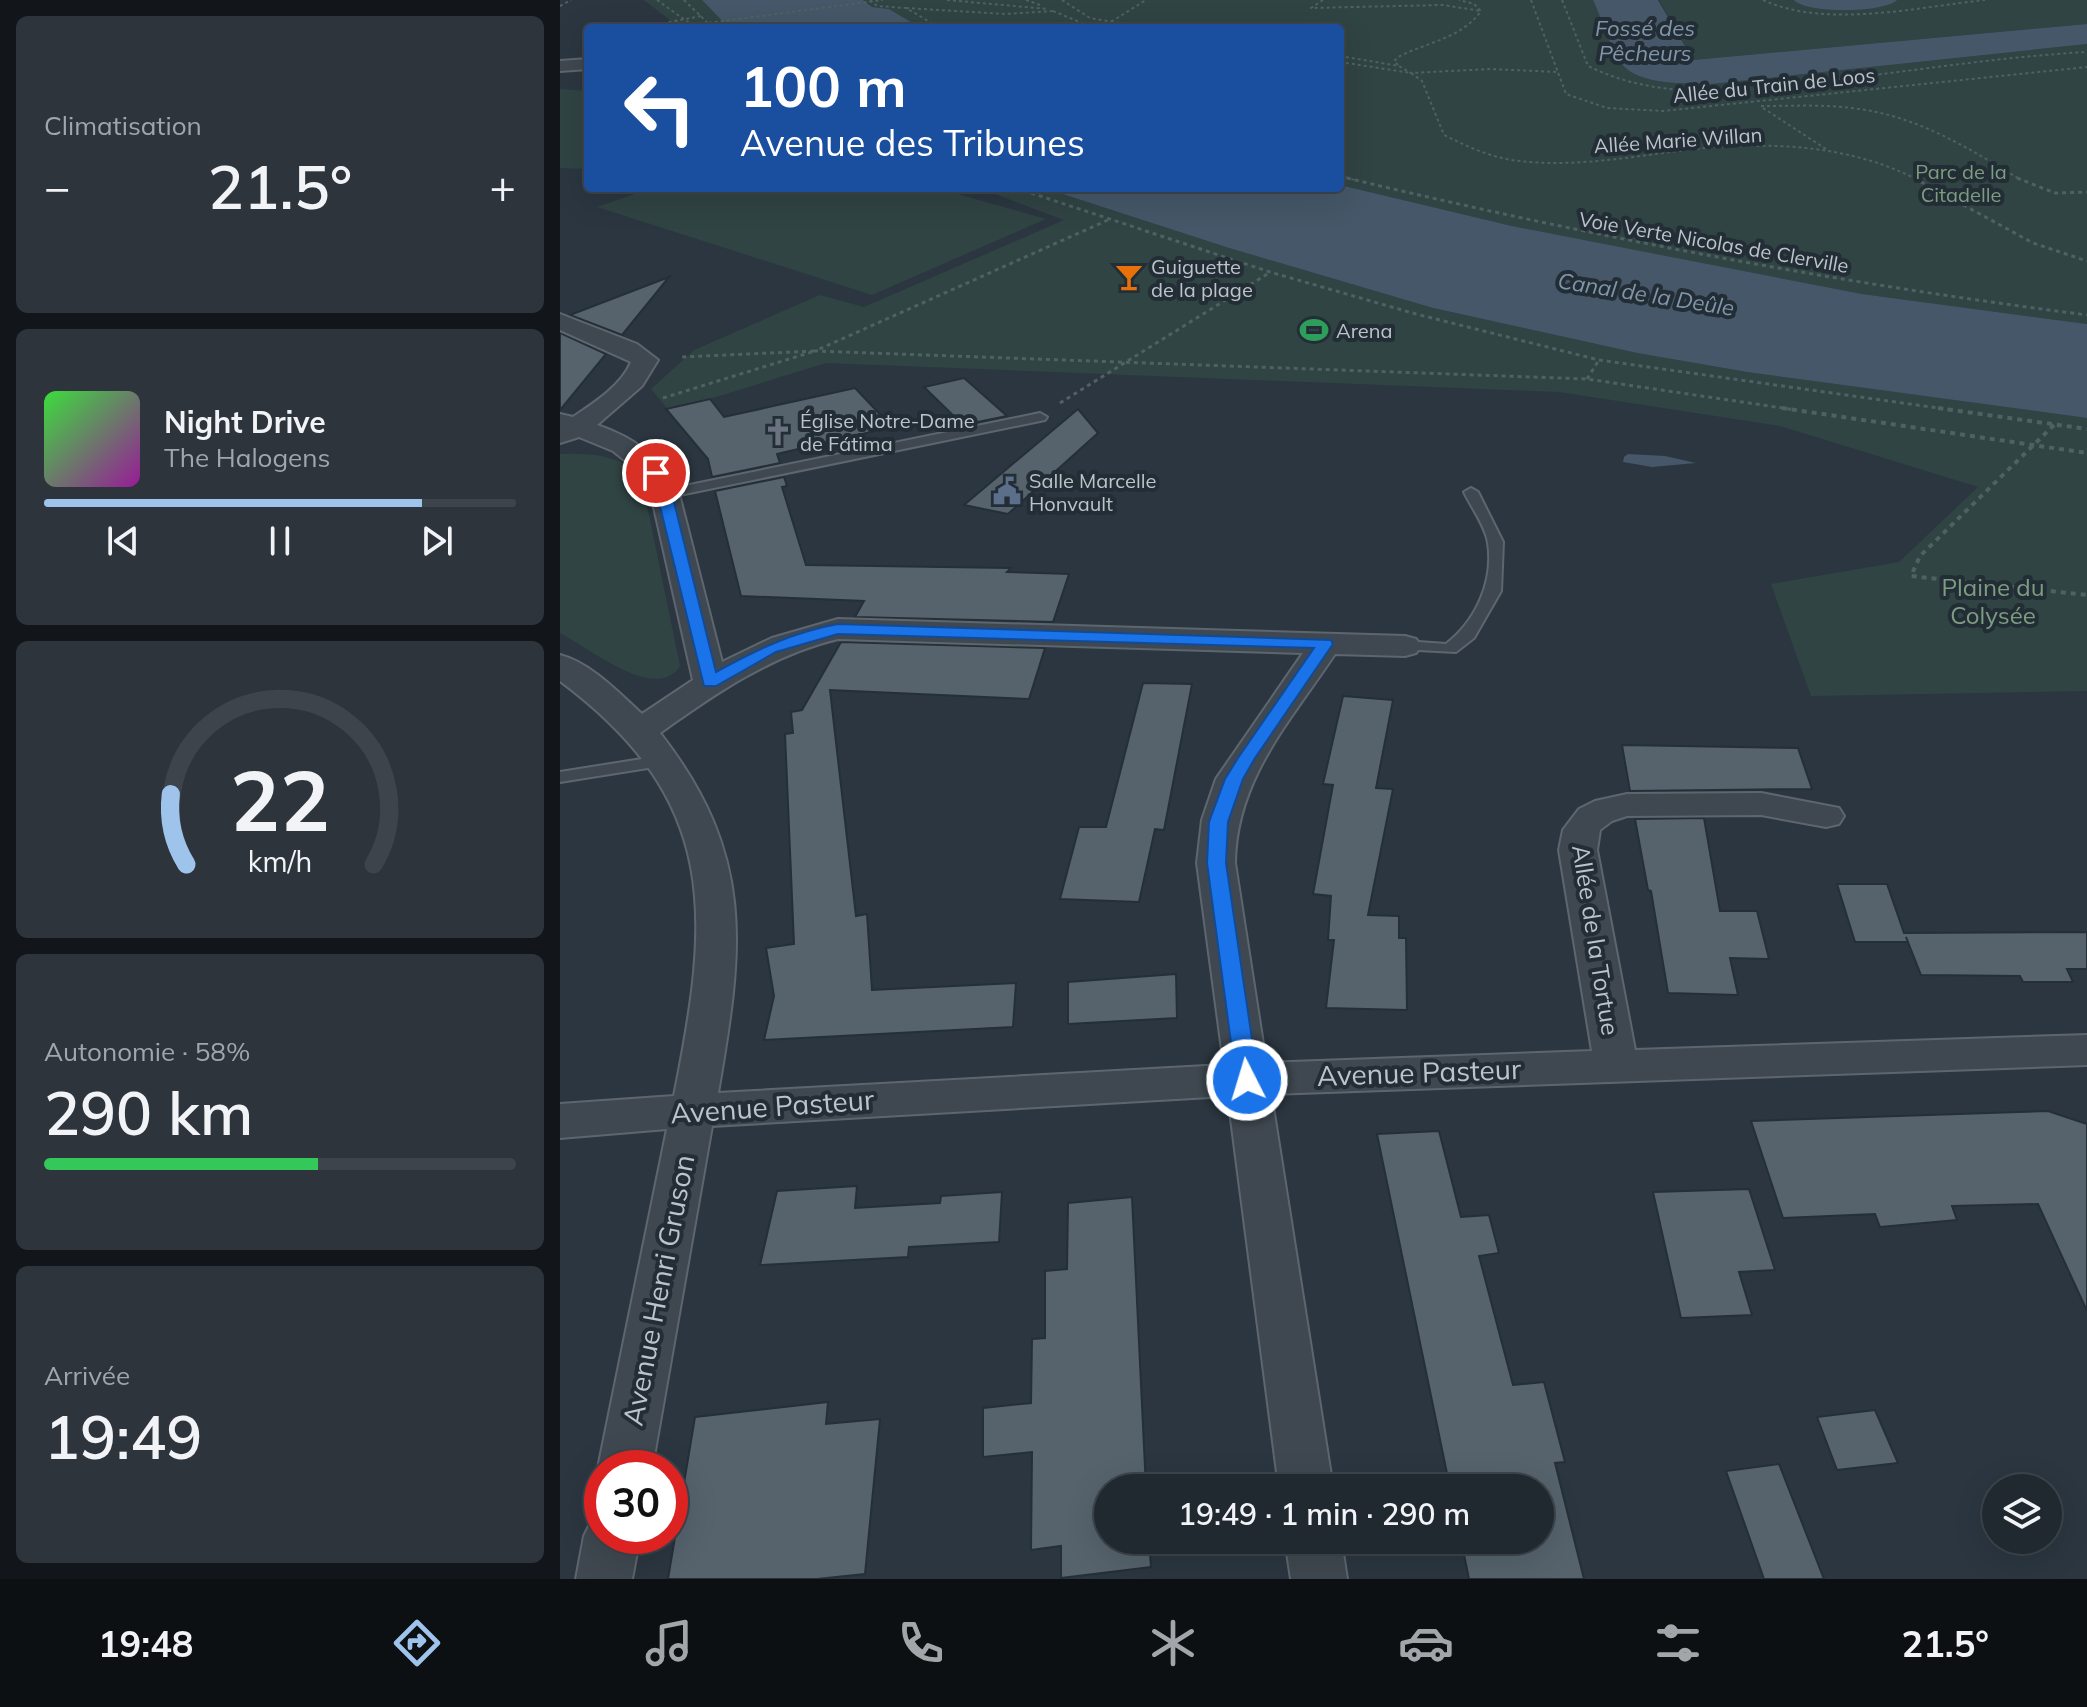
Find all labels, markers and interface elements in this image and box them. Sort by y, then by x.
water label: Fossé des Pêcheurs [1595,14,1695,67]
text: 100 m [740,51,907,121]
icon: left [608,56,712,160]
street label: Allée du Train de Loos [1672,62,1876,108]
text: Climatisation [44,109,202,142]
text: Avenue des Tribunes [740,120,1085,165]
street label: Allée Marie Willan [1593,122,1763,158]
text: 21.5° [208,149,352,224]
text: − [44,159,70,214]
text: + [490,159,516,214]
park label: Parc de la Citadelle [1915,159,2007,207]
street label: Voie Verte Nicolas de Clerville [1577,206,1851,278]
place label: Guiguette de la plage [1151,254,1253,302]
bar icon: Guiguette de la plage [1114,262,1144,292]
water label: Canal de la Deûle [1556,266,1736,322]
sports icon: Arena [1299,315,1329,345]
place label: Arena [1336,318,1392,343]
text: Night Drive [164,403,326,441]
place label: Église Notre-Dame de Fátima [800,408,975,456]
church icon: Église Notre-Dame de Fátima [763,417,793,447]
pin [622,439,690,507]
text: The Halogens [164,441,330,474]
icon: arrive [634,451,678,495]
place label: Salle Marcelle Honvault [1029,468,1156,516]
public building icon: Salle Marcelle Honvault [992,476,1022,506]
icon: previous [101,519,145,563]
icon: pause [258,519,302,563]
icon: next [415,519,459,563]
park label: Plaine du Colysée [1941,572,2045,630]
text: 22 [230,747,330,852]
street label: Allée de la Tortue [1566,843,1626,1037]
text: km/h [248,844,312,880]
text: Autonomie · 58% [44,1035,250,1068]
position arrow [1205,1038,1289,1122]
street label: Avenue Pasteur [1316,1051,1522,1093]
text: 290 km [44,1075,253,1150]
street label: Avenue Pasteur [669,1081,876,1131]
street label: Avenue Henri Gruson [615,1152,701,1428]
text: Arrivée [44,1359,130,1392]
text: 19:49 [44,1399,202,1474]
speed limit sign: 30 [584,1450,688,1554]
map controls [1982,1474,2062,1554]
button: layers [1982,1474,2062,1554]
text: 19:49 · 1 min · 290 m [1178,1495,1470,1533]
icon: directions [389,1615,445,1671]
icon: music [641,1615,697,1671]
icon: phone [893,1615,949,1671]
icon: climate [1145,1615,1201,1671]
icon: car [1398,1615,1454,1671]
icon: filters [1650,1615,1706,1671]
text: 19:48 [98,1621,193,1666]
text: 21.5° [1902,1621,1989,1666]

